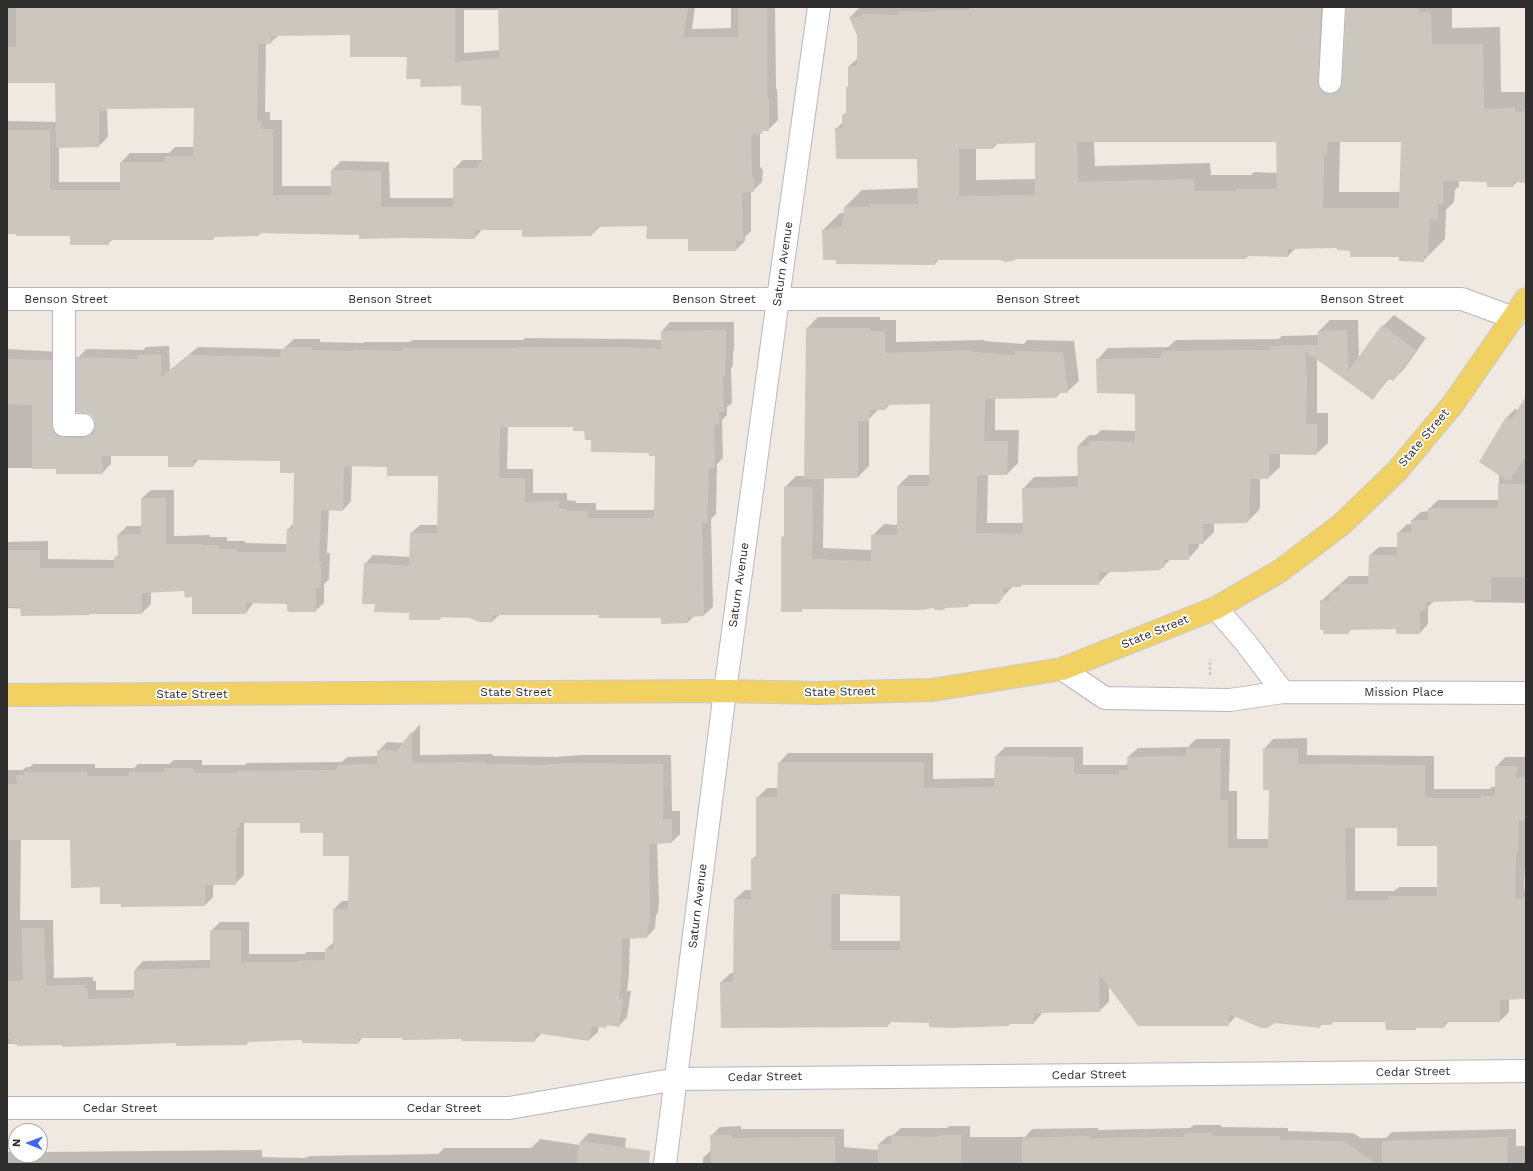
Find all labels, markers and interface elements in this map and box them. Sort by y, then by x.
street label: Saturn Avenue [770,221,796,307]
street label: Benson Street [24,292,108,306]
street label: Benson Street [348,292,432,306]
street label: Benson Street [672,292,756,306]
street label: Benson Street [996,292,1080,306]
street label: Benson Street [1320,292,1404,306]
street label: State Street [1396,406,1452,470]
street label: Saturn Avenue [726,542,752,628]
street label: State Street [1119,612,1191,652]
street label: State Street [804,684,876,700]
street label: State Street [480,685,552,699]
street label: Mission Place [1364,685,1444,699]
street label: State Street [156,687,228,701]
street label: Saturn Avenue [686,863,710,949]
street label: Cedar Street [1376,1064,1450,1080]
street label: Cedar Street [1052,1067,1126,1083]
street label: Cedar Street [728,1069,802,1085]
street label: Cedar Street [83,1101,157,1115]
street label: Cedar Street [407,1101,481,1115]
north arrow [8,1123,48,1163]
text: N [10,1139,23,1147]

